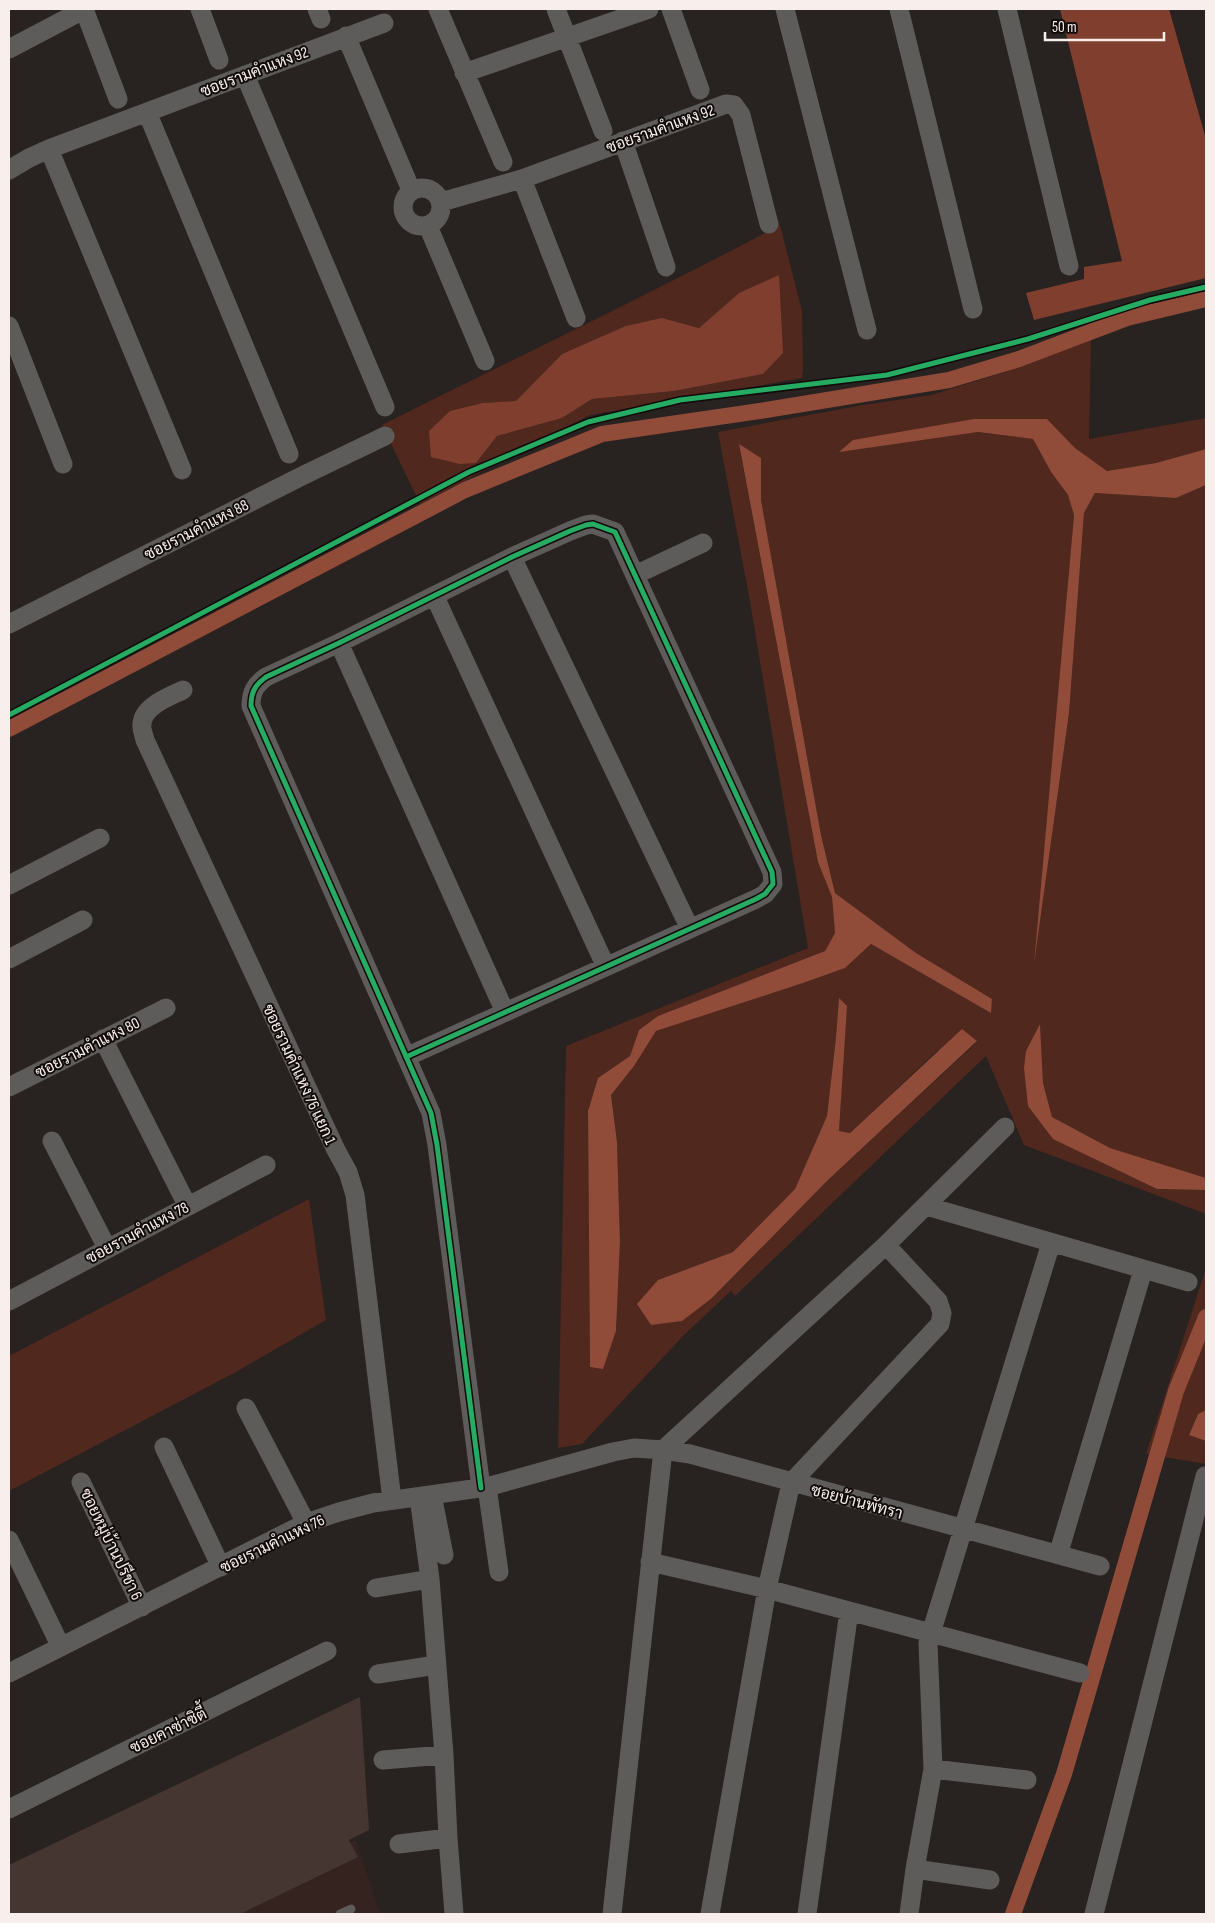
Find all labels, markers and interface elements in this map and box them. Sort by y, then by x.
scale bar [1045,10,1164,42]
text: 50 m [1052,18,1077,37]
street label: ซอยรามคําแหง 92 [198,42,311,102]
street label: ซอยรามคําแหง 92 [603,100,717,158]
street label: ซอยรามคำแหง 88 [141,495,252,565]
street label: ซอยรามคำแหง 76 แยก 1 [258,1001,340,1148]
street label: ซอยรามคำแหง 80 [32,1013,143,1083]
street label: ซอยรามคำแหง 78 [83,1197,192,1268]
street label: ซอยบ้านพัทรา [809,1479,905,1524]
street label: ซอยหมู่บ้านปรีชา 6 [74,1484,149,1604]
street label: ซอยรามคำแหง 76 [217,1510,328,1578]
street label: ซอยคาซ่าซิตี้ [125,1699,211,1758]

